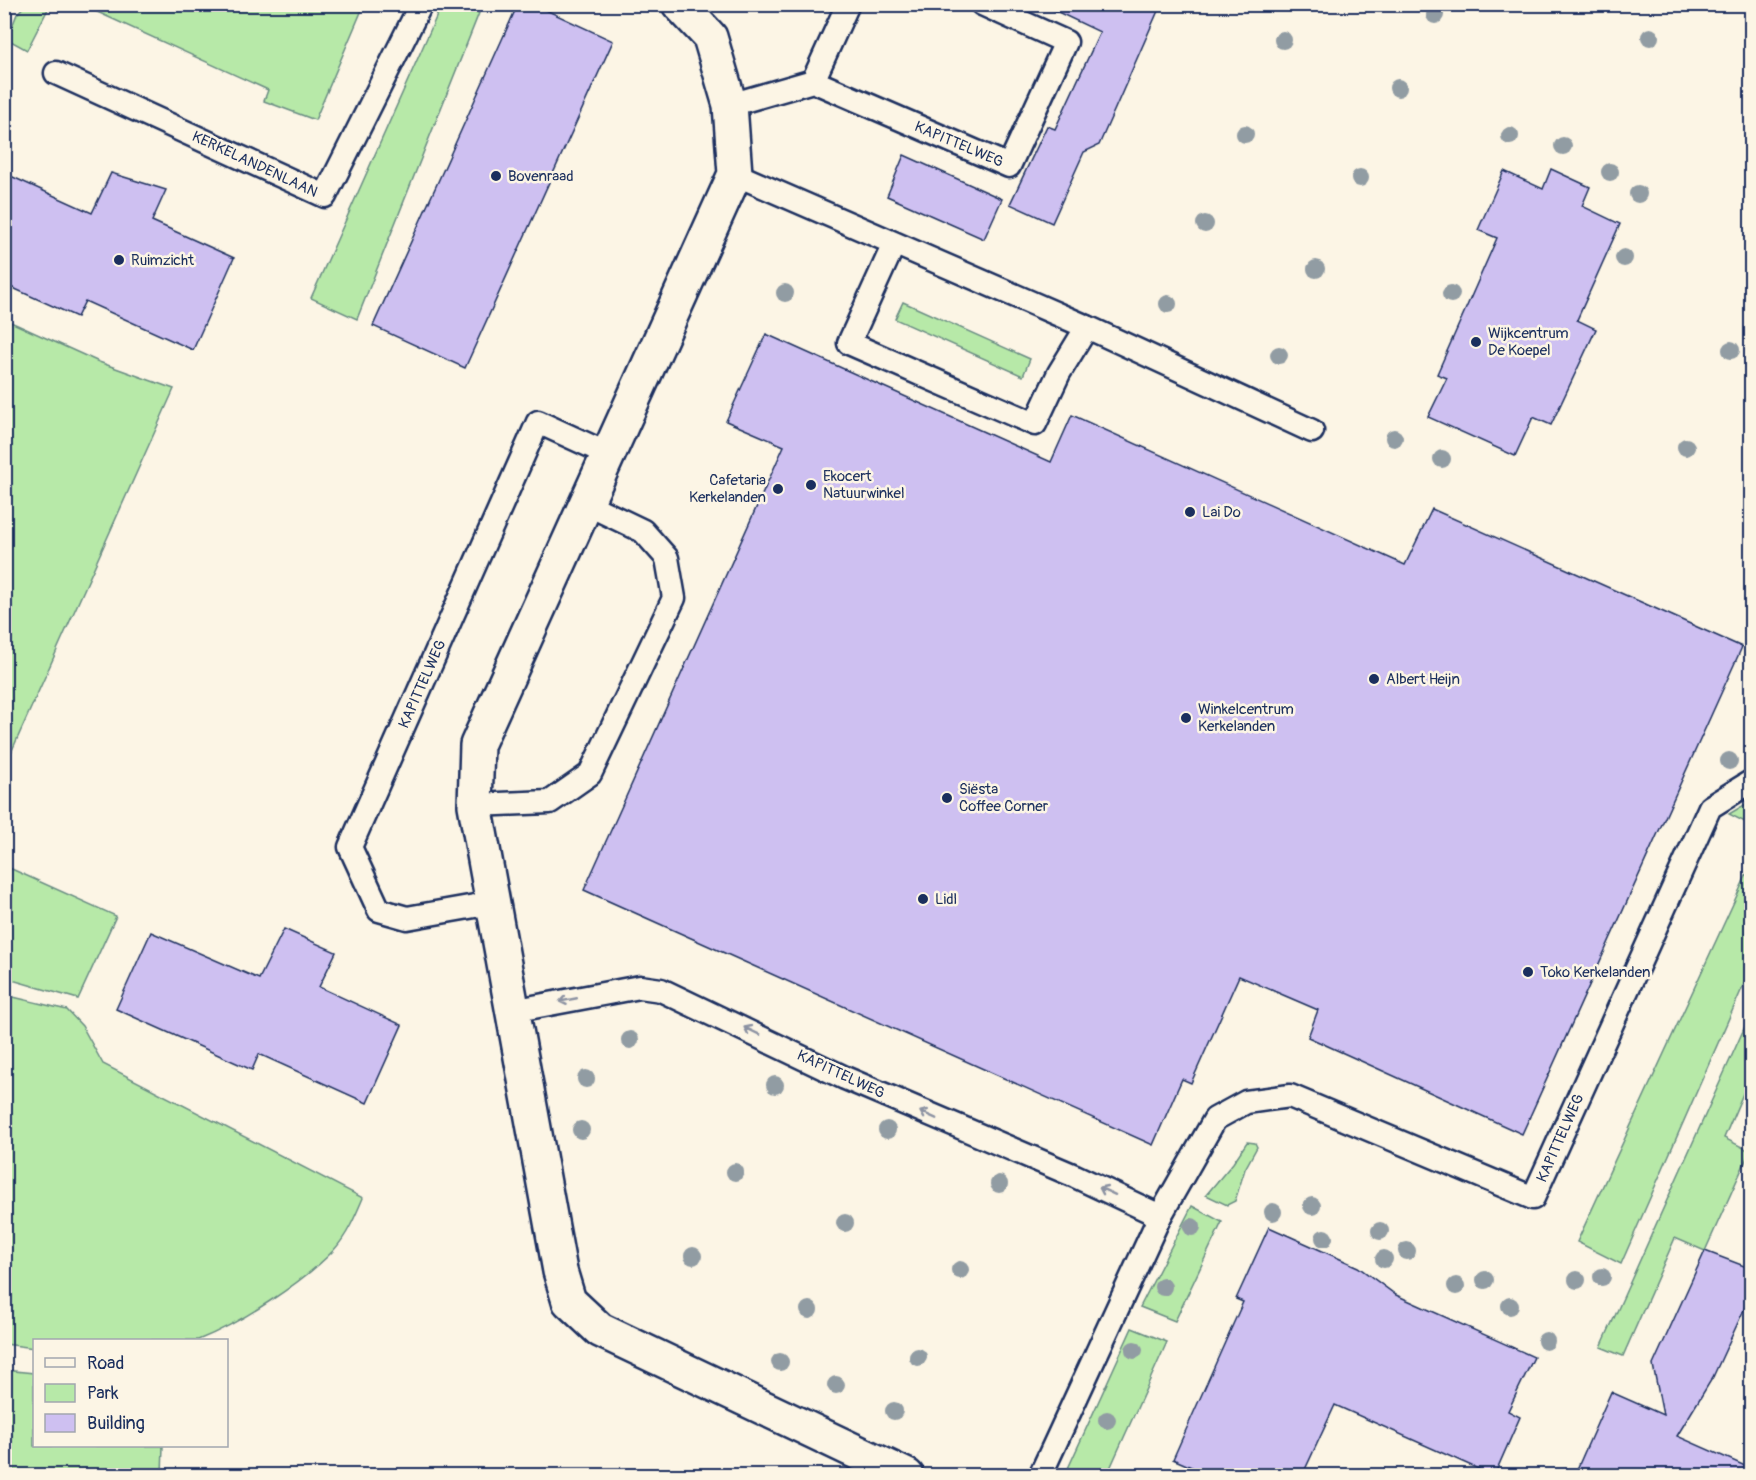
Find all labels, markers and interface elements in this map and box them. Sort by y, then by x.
street label: KAPITTELWEG [911,117,1006,172]
street label: KERKELANDENLAAN [189,127,321,202]
place label: Bovenraad [508,167,574,186]
marker: Bovenraad [489,169,503,183]
place label: Ruimzicht [131,251,195,270]
marker: Ruimzicht [112,253,126,267]
place label: Wijkcentrum De Koepel [1488,324,1569,360]
marker: Wijkcentrum De Koepel [1469,335,1483,349]
place label: Ekocert Natuurwinkel [823,467,905,503]
place label: Cafetaria Kerkelanden [689,471,766,507]
marker: Ekocert Natuurwinkel [804,478,818,492]
marker: Cafetaria Kerkelanden [771,482,785,496]
place label: Lai Do [1202,503,1241,522]
marker: Lai Do [1183,505,1197,519]
street label: KAPITTELWEG [395,637,450,731]
place label: Albert Heijn [1386,670,1460,689]
marker: Albert Heijn [1367,672,1381,686]
place label: Winkelcentrum Kerkelanden [1198,700,1294,736]
marker: Winkelcentrum Kerkelanden [1179,711,1193,725]
place label: Siësta Coffee Corner [959,780,1049,816]
marker: Siësta Coffee Corner [940,791,954,805]
place label: Lidl [935,890,957,909]
marker: Lidl [916,892,930,906]
place label: Toko Kerkelanden [1540,963,1650,982]
marker: Toko Kerkelanden [1521,965,1535,979]
one-way arrow [558,995,578,1006]
one-way arrow [743,1025,761,1037]
street label: KAPITTELWEG [794,1046,888,1103]
street label: KAPITTELWEG [1533,1091,1588,1185]
one-way arrow [920,1108,938,1120]
one-way arrow [1099,1185,1117,1197]
legend [33,1339,228,1447]
text: Road [87,1352,124,1375]
text: Park [87,1382,119,1405]
text: Building [87,1412,145,1435]

